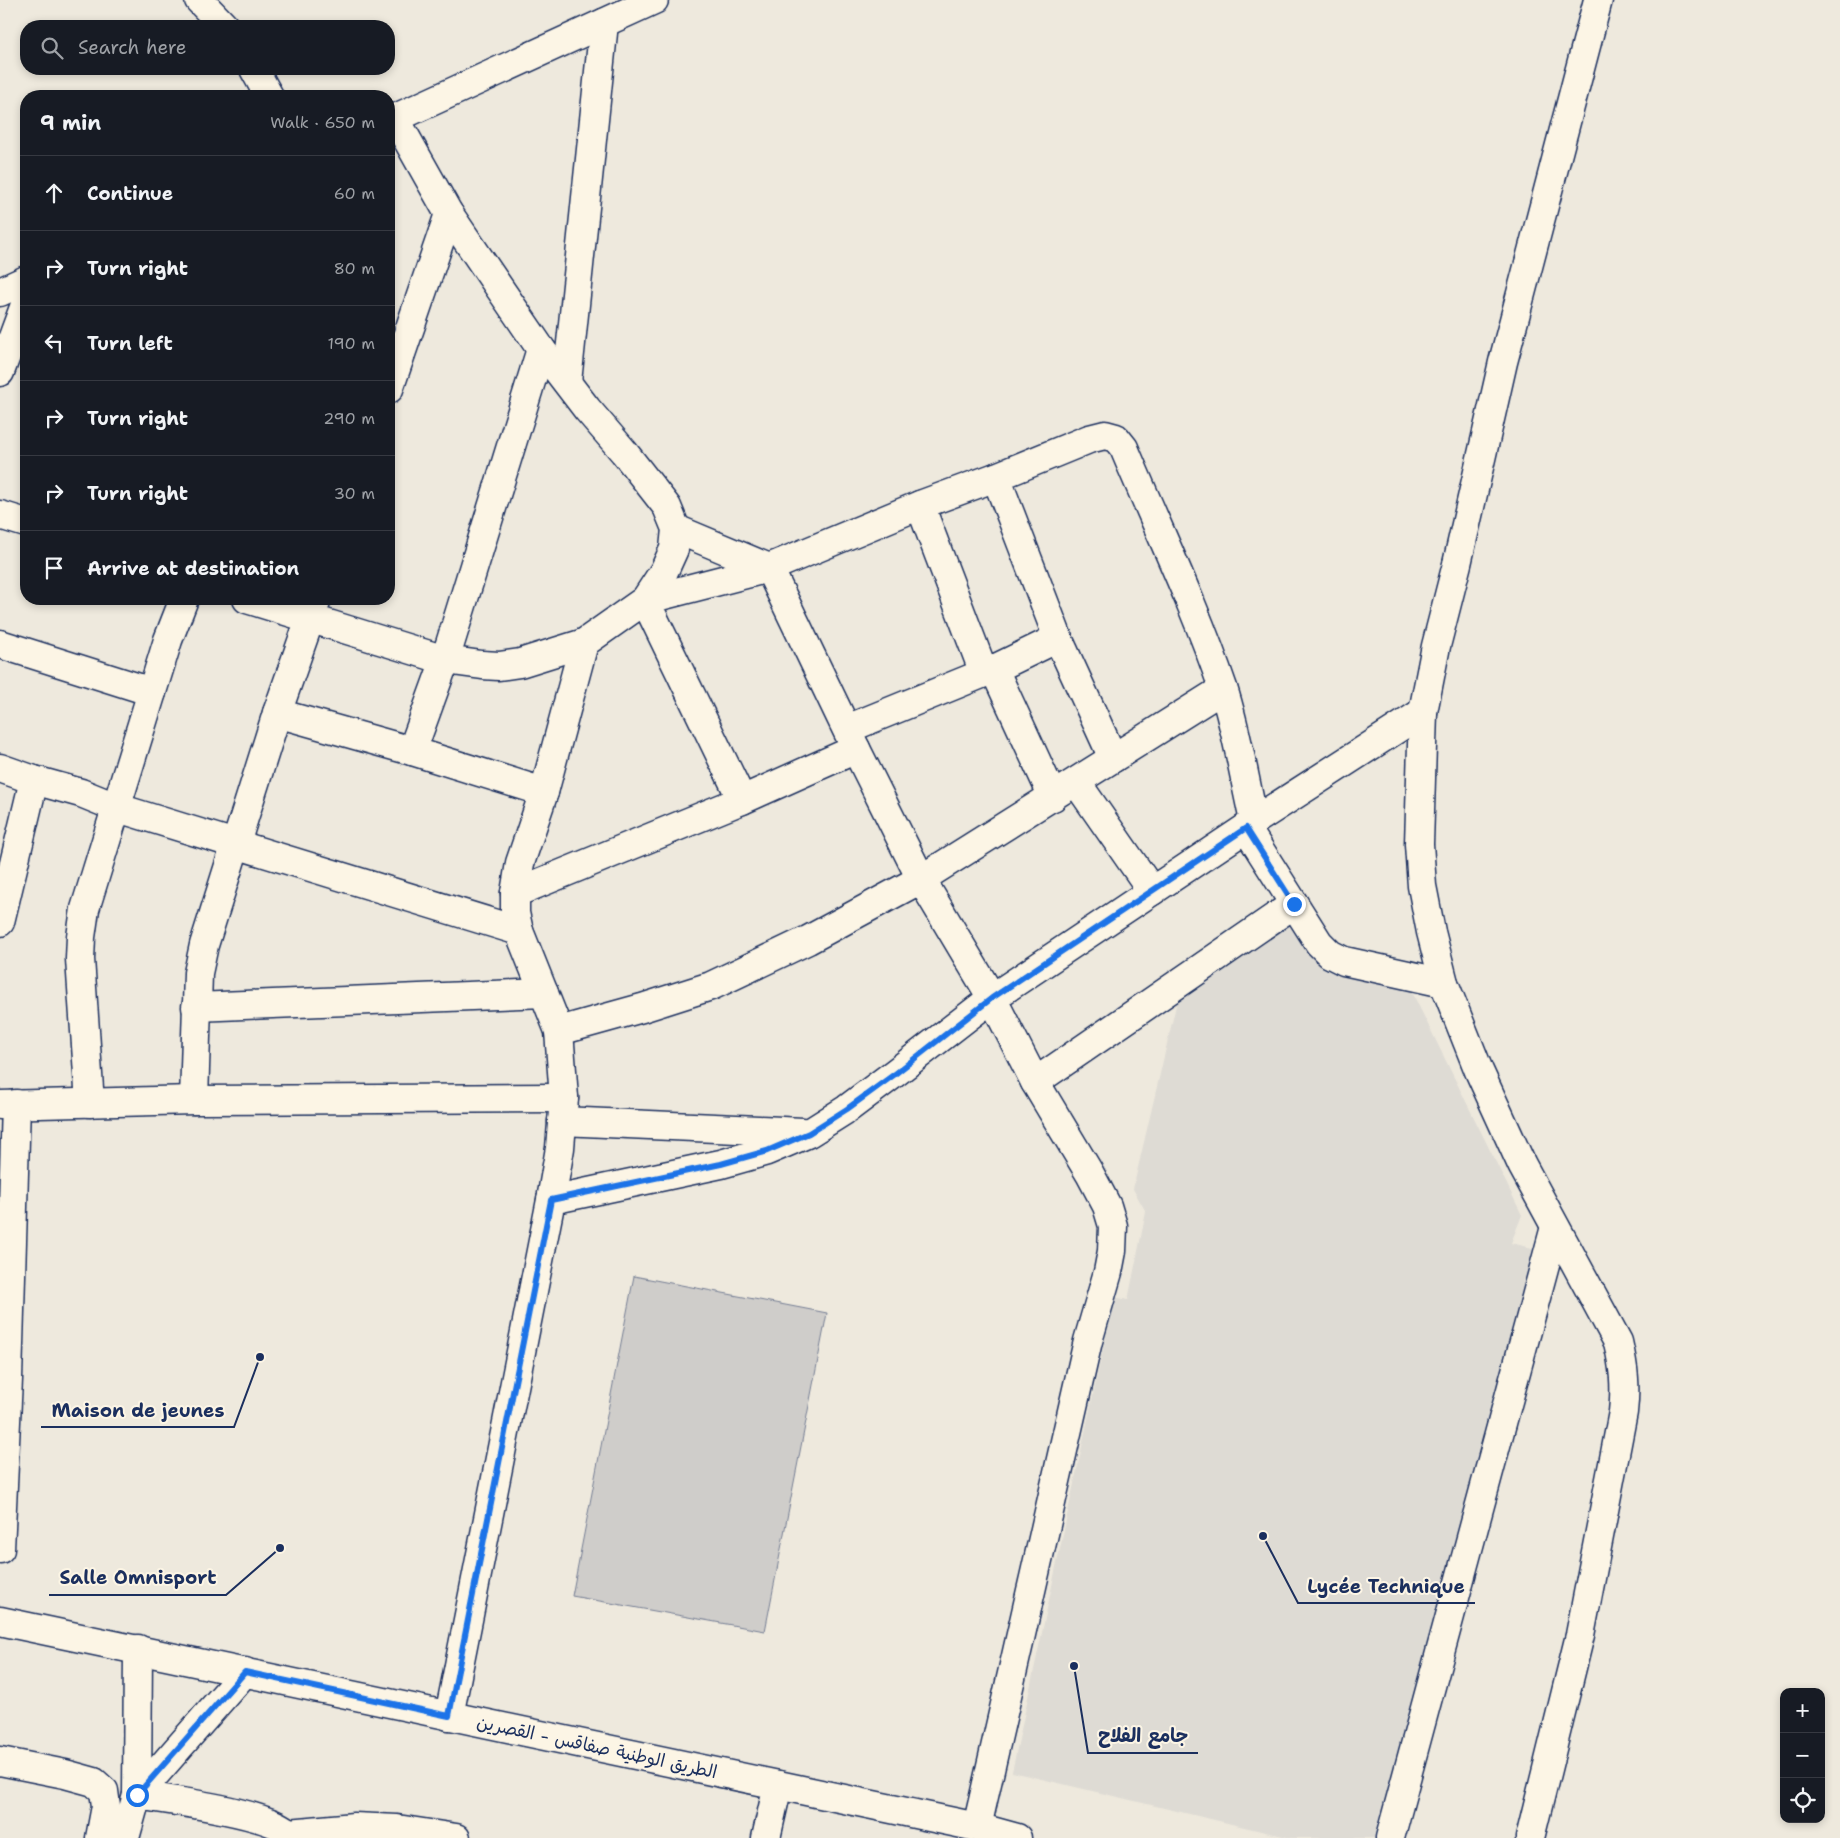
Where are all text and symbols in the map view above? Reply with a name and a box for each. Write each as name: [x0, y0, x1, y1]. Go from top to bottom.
search box: [20, 20, 395, 75]
icon: search: [38, 34, 66, 62]
text: Search here: [78, 35, 187, 60]
text: 9 min: [40, 109, 101, 137]
text: Walk · 650 m: [270, 112, 375, 133]
icon: ahead: [40, 179, 68, 207]
text: Continue: [87, 181, 173, 206]
text: 60 m: [334, 183, 375, 204]
icon: right: [40, 254, 68, 282]
text: Turn right: [87, 256, 188, 281]
text: 80 m: [334, 258, 375, 279]
icon: left: [40, 329, 68, 357]
text: Turn left: [87, 331, 173, 356]
text: 190 m: [328, 333, 375, 354]
icon: right: [40, 404, 68, 432]
text: Turn right: [87, 406, 188, 431]
text: 290 m: [323, 408, 375, 429]
icon: right: [40, 479, 68, 507]
text: Turn right: [87, 481, 188, 506]
text: 30 m: [334, 483, 375, 504]
icon: arrive: [40, 554, 68, 582]
text: Arrive at destination: [87, 556, 299, 581]
route end: [1283, 893, 1306, 916]
callout: Maison de jeunes: [41, 1393, 234, 1427]
text: Maison de jeunes: [51, 1398, 225, 1423]
callout: Salle Omnisport: [49, 1561, 226, 1595]
text: Salle Omnisport: [59, 1565, 217, 1590]
callout: Lycée Technique: [1298, 1569, 1475, 1603]
text: Lycée Technique: [1307, 1574, 1465, 1599]
map controls: [1780, 1688, 1825, 1823]
button: +: [1780, 1688, 1825, 1733]
street label: الطريق الوطنية صفاقس - القصرين: [475, 1710, 719, 1784]
callout: جامع الفلاح: [1088, 1719, 1198, 1753]
text: جامع الفلاح: [1098, 1723, 1188, 1749]
button: −: [1780, 1733, 1825, 1778]
button: locate: [1780, 1778, 1825, 1823]
route start: [126, 1784, 149, 1807]

